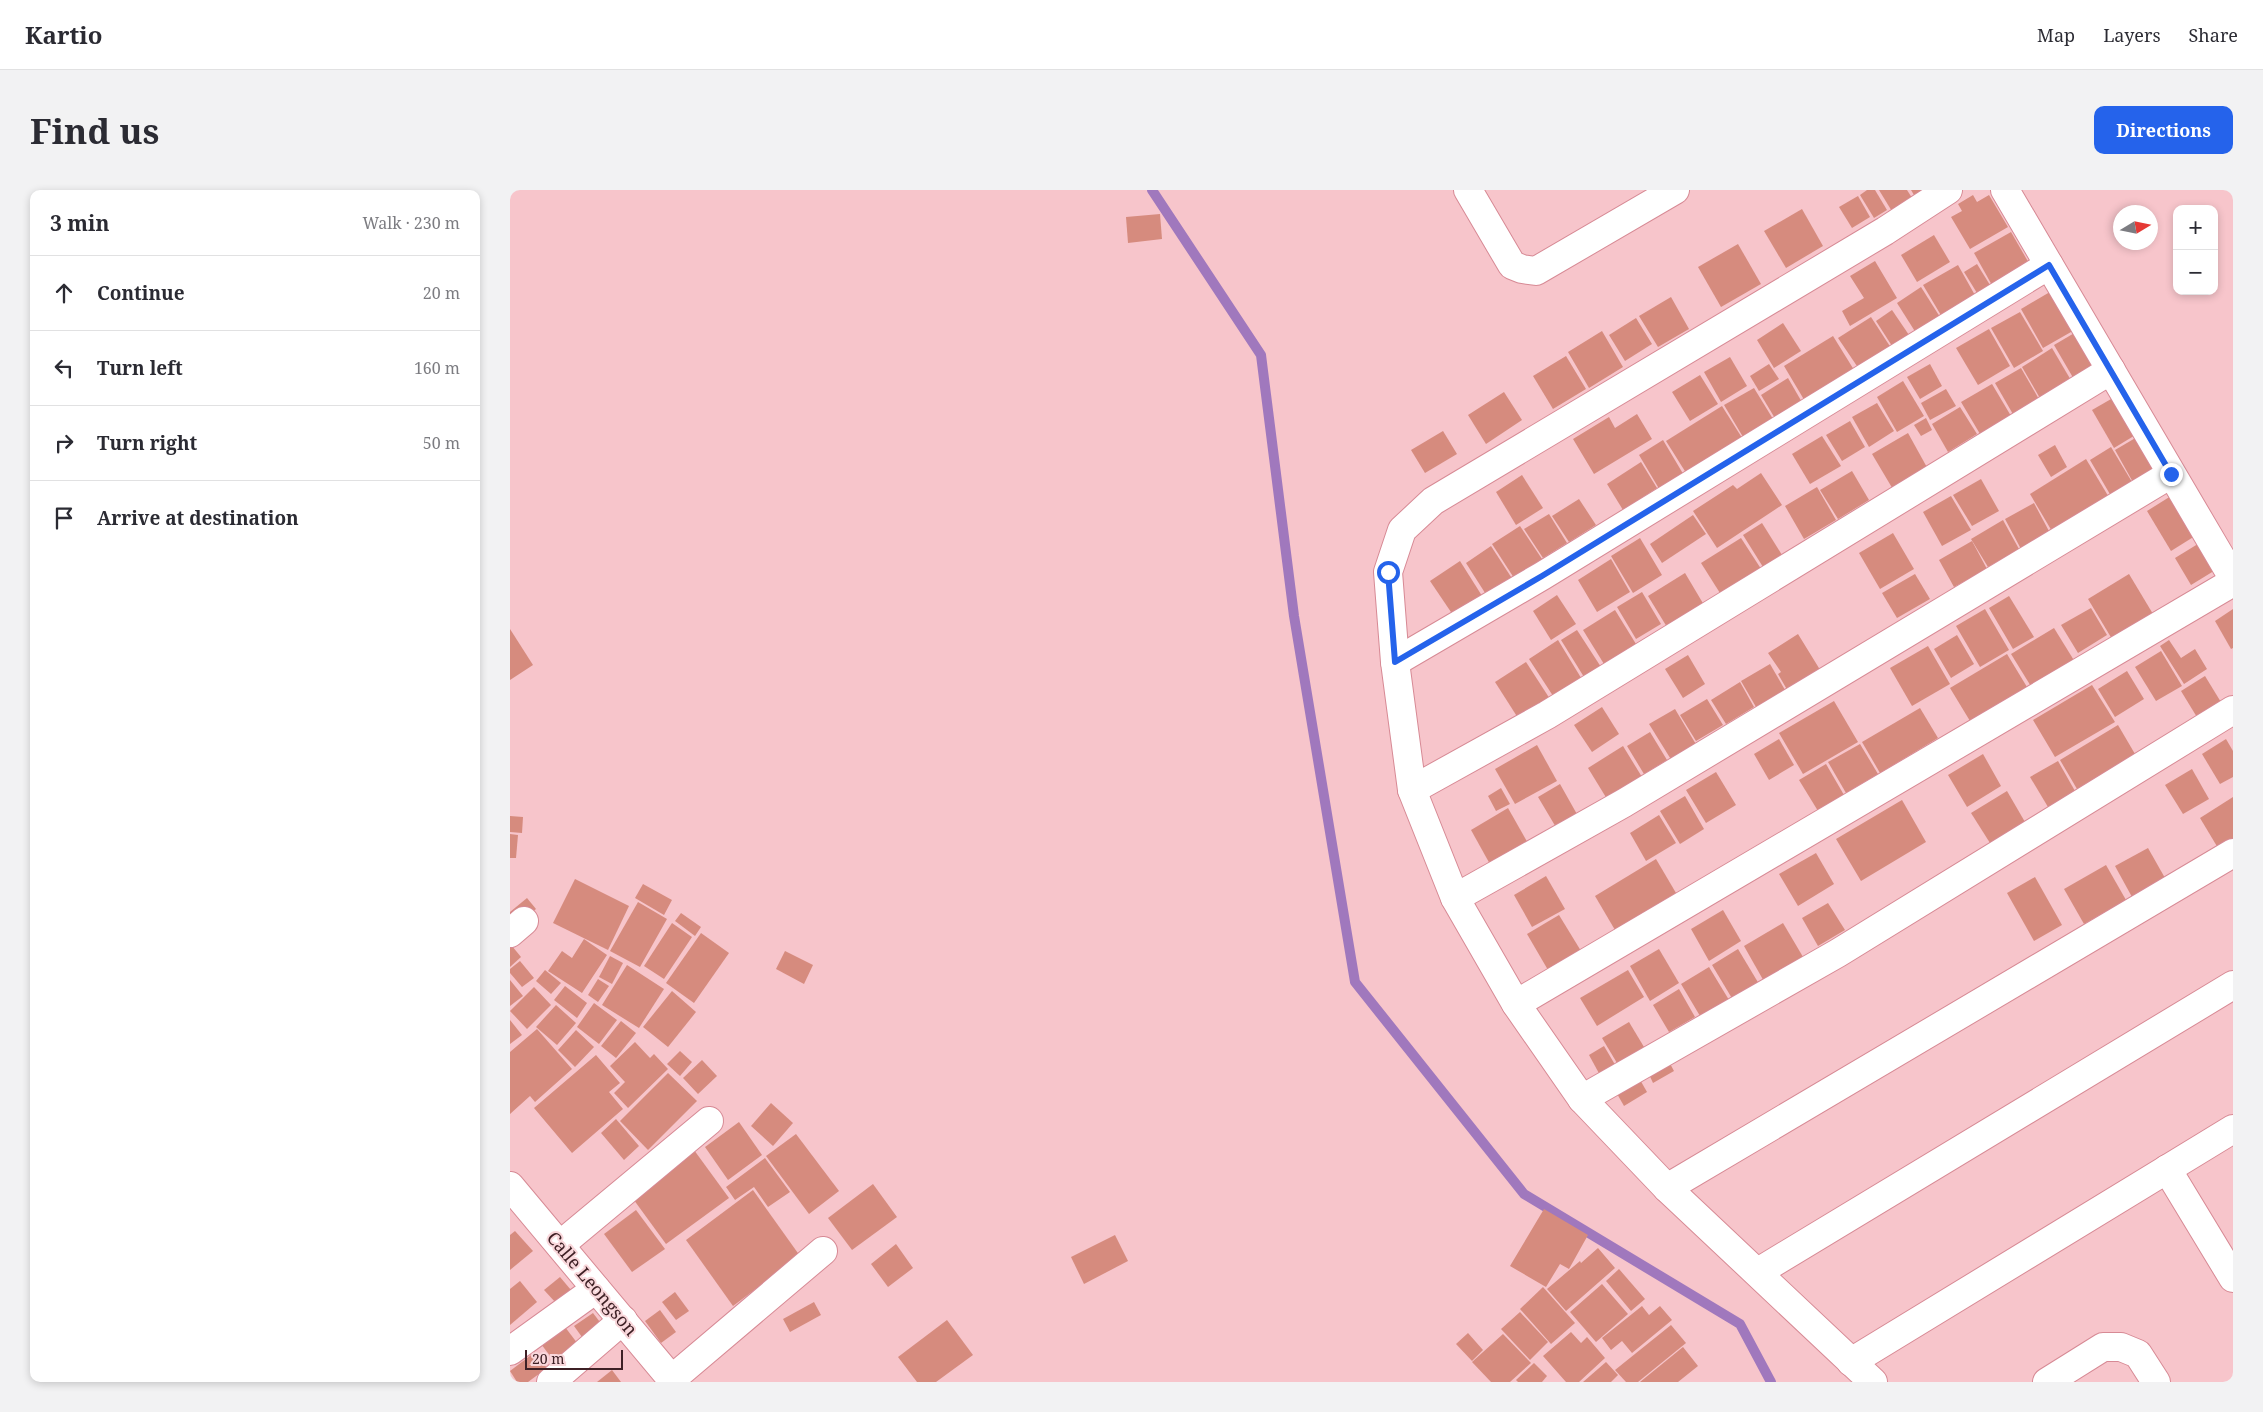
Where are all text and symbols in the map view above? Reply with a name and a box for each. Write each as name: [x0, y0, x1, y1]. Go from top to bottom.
text: Kartio: [25, 18, 102, 51]
text: Map: [2037, 23, 2075, 47]
text: Layers: [2103, 23, 2161, 47]
text: Share: [2189, 23, 2238, 47]
button: Directions: [2094, 106, 2233, 154]
text: Find us: [30, 107, 159, 154]
north arrow: [2113, 205, 2158, 250]
map controls: [2173, 205, 2218, 295]
button: +: [2173, 205, 2218, 250]
text: 3 min: [50, 209, 109, 237]
text: Walk · 230 m: [363, 212, 460, 234]
button: −: [2173, 250, 2218, 295]
icon: ahead: [50, 279, 78, 307]
text: Continue: [97, 280, 185, 306]
text: 20 m: [423, 282, 460, 304]
icon: left: [50, 354, 78, 382]
text: Turn left: [97, 355, 183, 381]
text: 160 m: [414, 357, 460, 379]
icon: right: [50, 429, 78, 457]
text: Turn right: [97, 430, 197, 456]
text: 50 m: [423, 432, 460, 454]
route end: [2160, 463, 2183, 486]
icon: arrive: [50, 504, 78, 532]
text: Arrive at destination: [97, 505, 299, 531]
route start: [1377, 561, 1400, 584]
street label: Calle Leongson: [542, 1226, 644, 1341]
scale bar: [525, 1347, 622, 1370]
text: 20 m: [532, 1349, 565, 1368]

